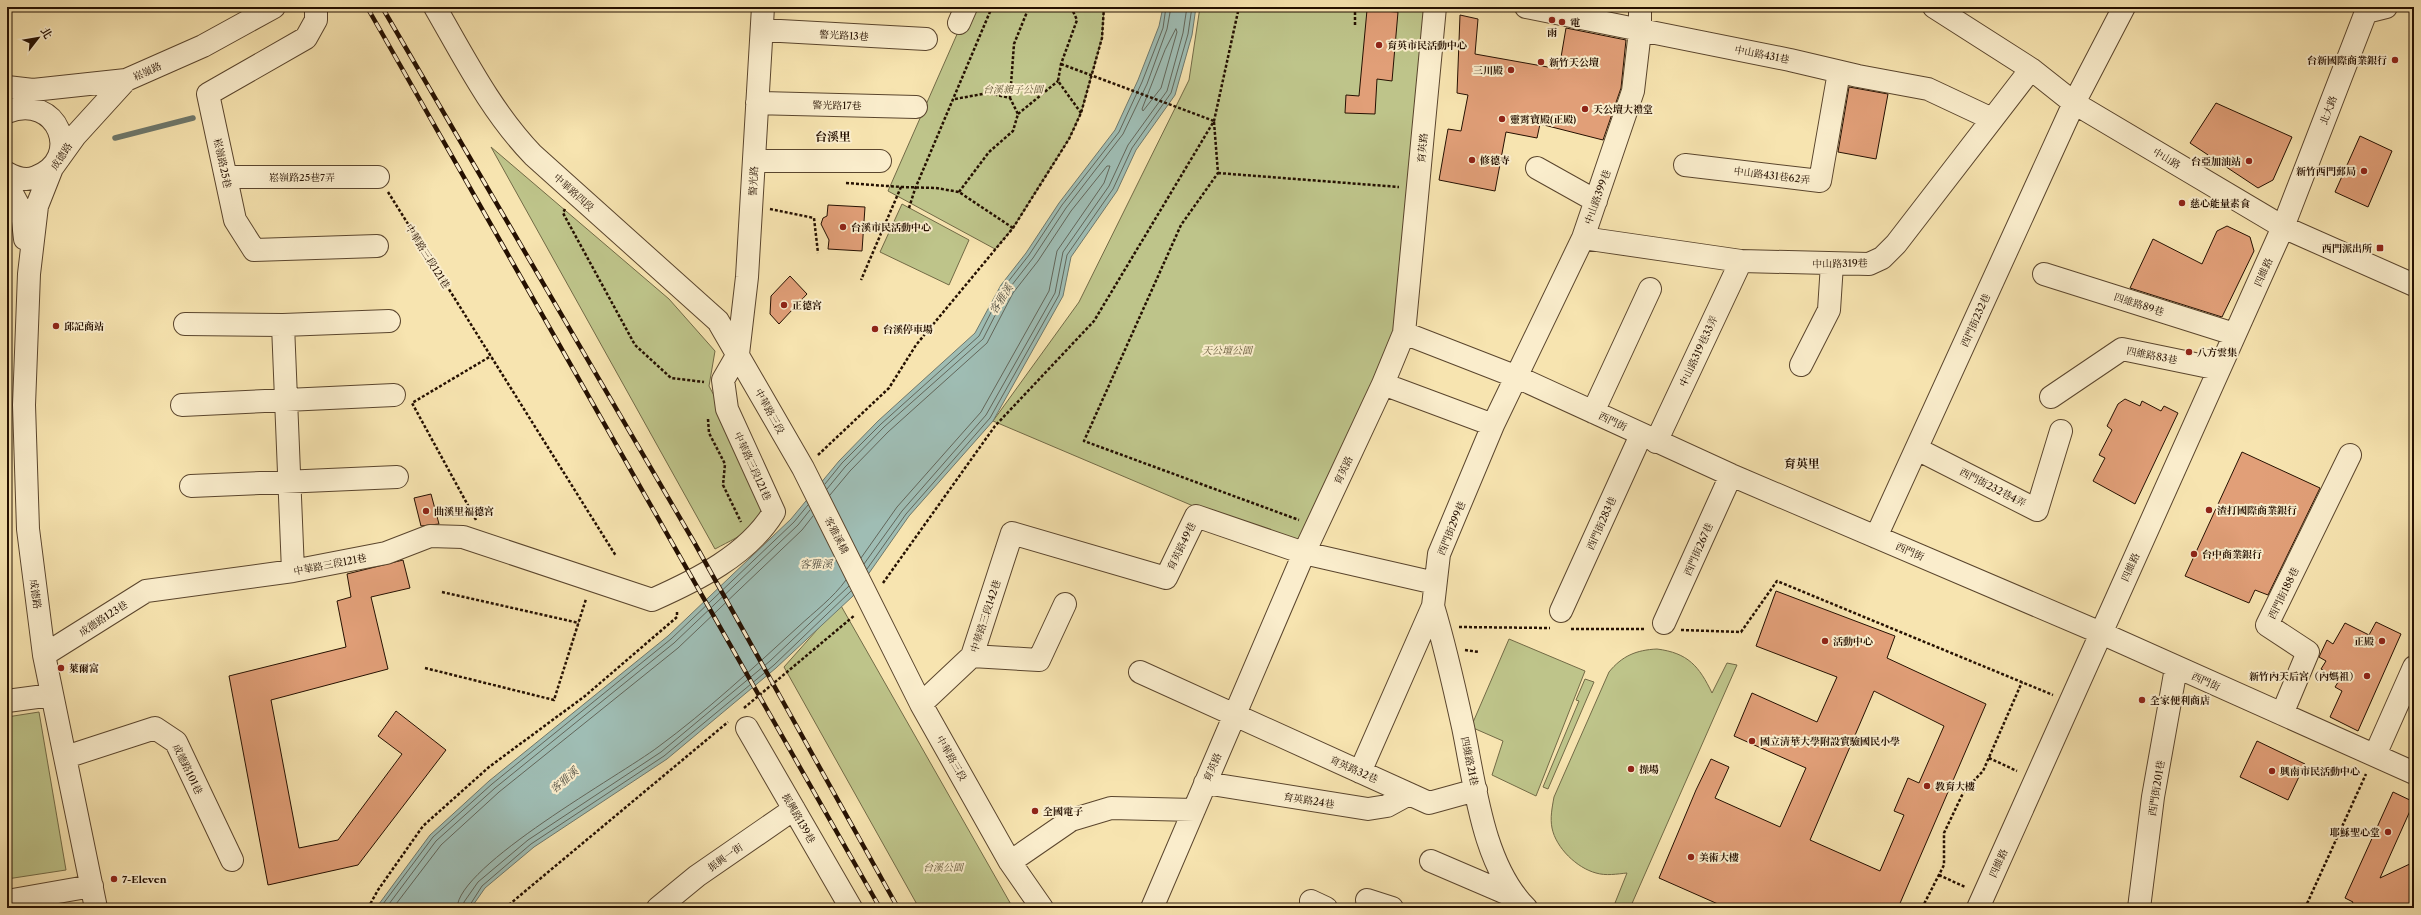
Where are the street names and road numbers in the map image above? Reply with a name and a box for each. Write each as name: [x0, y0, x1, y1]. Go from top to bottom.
street label: 警光路13巷: [819, 28, 869, 43]
street label: 中山路431巷: [1733, 43, 1790, 66]
street label: 崧嶺路: [131, 59, 164, 83]
street label: 北大路: [2317, 94, 2340, 127]
street label: 警光路17巷: [812, 99, 862, 112]
street label: 育英路: [1415, 133, 1430, 164]
street label: 崧嶺路25巷: [211, 137, 234, 189]
street label: 成德路: [48, 140, 75, 172]
street label: 中山路: [2151, 145, 2183, 172]
street label: 中山路431巷62弄: [1733, 164, 1811, 187]
street label: 警光路: [746, 166, 761, 196]
street label: 中山路399巷: [1582, 168, 1613, 226]
street label: 崧嶺路25巷7弄: [269, 171, 335, 184]
street label: 中華路四段: [551, 171, 597, 214]
street label: 中華路三段121巷: [402, 221, 453, 291]
street label: 四維路: [2251, 256, 2275, 289]
street label: 中山路319巷: [1812, 257, 1868, 270]
street label: 四維路89巷: [2112, 290, 2165, 319]
street label: 西門街232巷: [1958, 292, 1993, 349]
street label: 中山路319巷33弄: [1676, 314, 1721, 389]
street label: 四維路83巷: [2125, 344, 2178, 367]
street label: 中華路三段: [752, 386, 787, 436]
street label: 西門街: [1596, 409, 1629, 434]
street label: 中華路三段121巷: [731, 430, 774, 503]
street label: 育英路: [1331, 454, 1356, 487]
street label: 西門街232巷4弄: [1957, 465, 2028, 510]
street label: 西門街283巷: [1584, 494, 1619, 552]
street label: 西門街299巷: [1435, 499, 1468, 557]
street label: 客雅溪橋: [822, 514, 851, 556]
street label: 育英路49巷: [1164, 520, 1199, 572]
street label: 西門街267巷: [1681, 521, 1716, 578]
street label: 西門街: [1893, 540, 1926, 563]
street label: 中華路三段121巷: [292, 551, 368, 578]
street label: 四維路: [2118, 551, 2142, 584]
street label: 西門街188巷: [2265, 565, 2302, 621]
street label: 成德路: [27, 578, 44, 610]
street label: 中華路三段142巷: [968, 578, 1003, 654]
street label: 成德路123巷: [76, 598, 130, 639]
street label: 西門街: [2189, 669, 2222, 693]
street label: 中華路三段: [933, 733, 970, 783]
street label: 四維路21巷: [1458, 735, 1481, 787]
street label: 成德路101巷: [170, 742, 205, 797]
street label: 育英路: [1201, 751, 1224, 784]
street label: 育英路32巷: [1328, 753, 1380, 786]
street label: 西門街201巷: [2146, 759, 2167, 817]
street label: 育英路24巷: [1282, 790, 1335, 811]
street label: 振興路139巷: [779, 791, 818, 846]
street label: 振興一街: [705, 841, 745, 874]
street label: 四維路: [1986, 847, 2010, 880]

